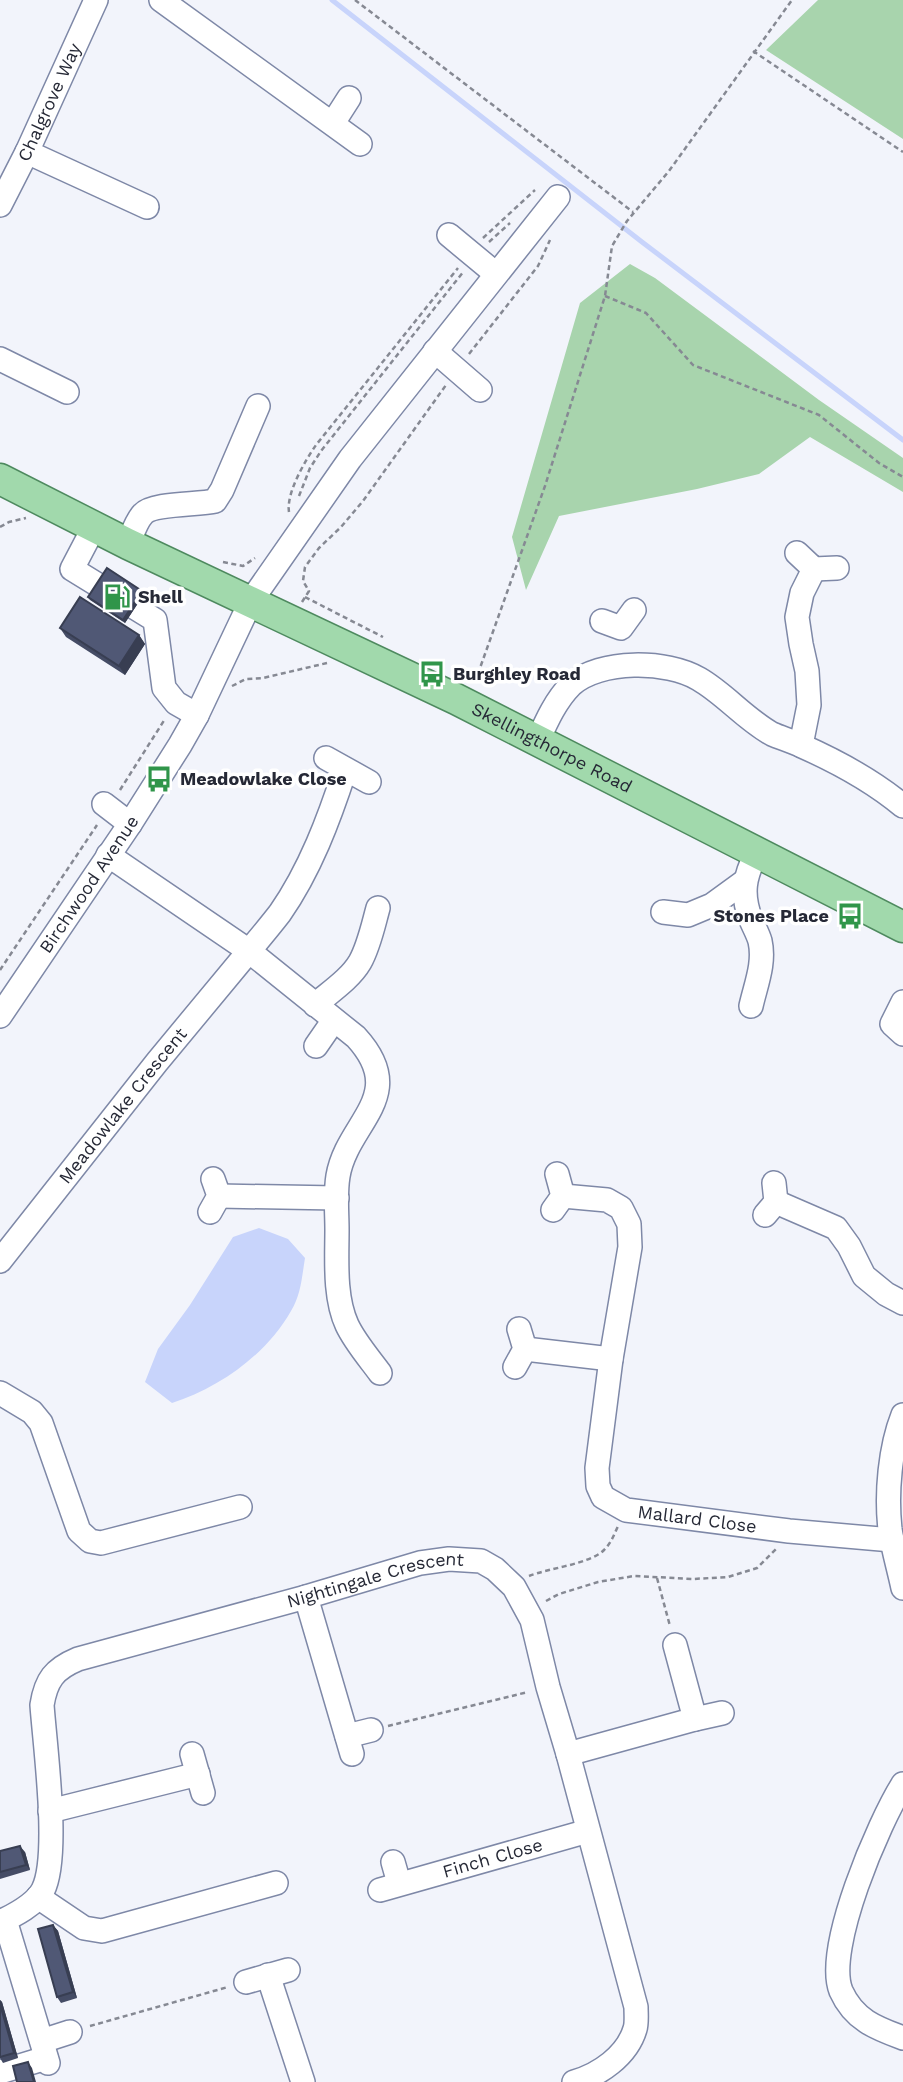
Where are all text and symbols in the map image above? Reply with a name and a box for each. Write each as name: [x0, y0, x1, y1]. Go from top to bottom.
street label: Chalgrove Way: [13, 39, 85, 165]
fuel station icon: Shell: [102, 582, 132, 612]
place label: Shell: [138, 586, 183, 607]
bus stop icon: Burghley Road: [417, 659, 447, 689]
place label: Burghley Road: [453, 663, 581, 684]
street label: Skellingthorpe Road: [468, 698, 636, 797]
bus stop icon: Meadowlake Close: [144, 764, 174, 794]
place label: Meadowlake Close: [180, 768, 347, 789]
street label: Birchwood Avenue: [35, 811, 143, 957]
bus stop icon: Stones Place: [835, 901, 865, 931]
place label: Stones Place: [713, 905, 829, 926]
street label: Meadowlake Crescent: [54, 1023, 191, 1188]
street label: Mallard Close: [636, 1501, 758, 1537]
street label: Nightingale Crescent: [285, 1548, 465, 1612]
street label: Finch Close: [440, 1833, 545, 1882]

